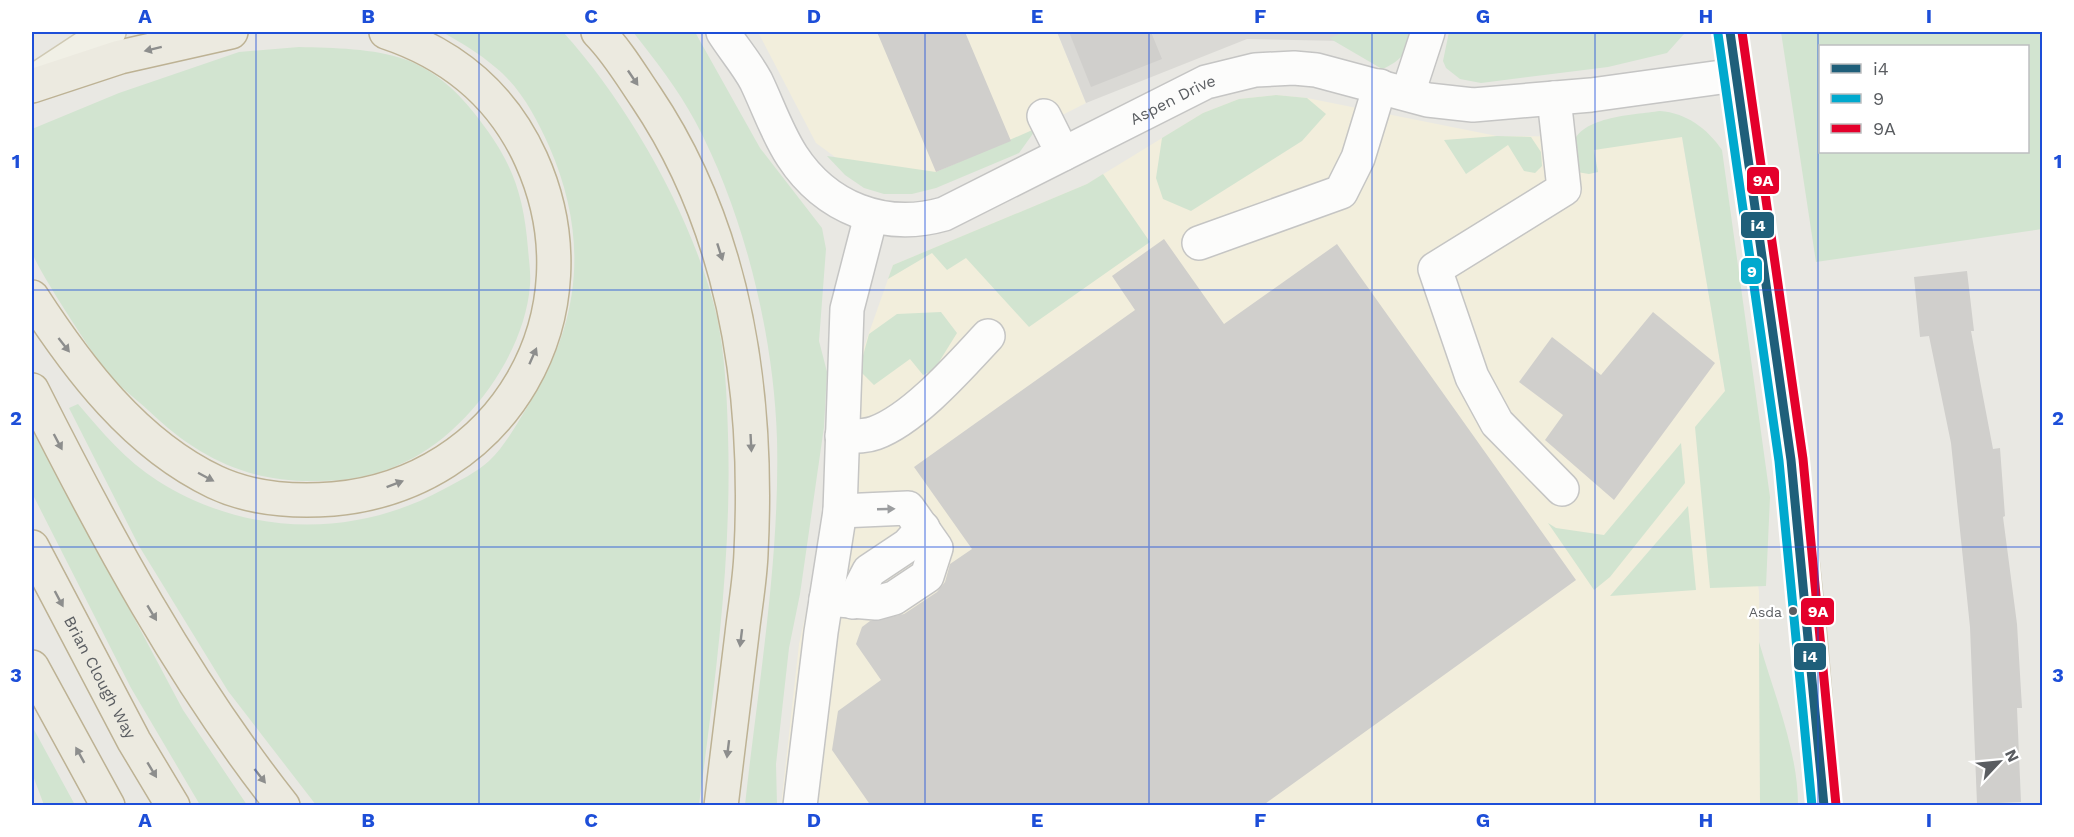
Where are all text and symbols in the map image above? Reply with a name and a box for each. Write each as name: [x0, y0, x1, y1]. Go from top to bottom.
text: A: [138, 4, 152, 28]
text: B: [361, 4, 375, 28]
text: C: [584, 4, 598, 28]
text: D: [807, 4, 821, 28]
text: E: [1031, 4, 1043, 28]
text: F: [1254, 4, 1266, 28]
text: G: [1476, 4, 1490, 28]
text: H: [1699, 4, 1713, 28]
text: I: [1926, 4, 1932, 28]
one-way arrow: [144, 44, 162, 54]
legend: [1819, 45, 2029, 153]
text: i4: [1873, 58, 1889, 79]
one-way arrow: [627, 70, 639, 86]
street label: Aspen Drive: [1127, 71, 1217, 129]
text: 9: [1873, 88, 1884, 109]
text: 9A: [1873, 118, 1896, 139]
text: 1: [12, 149, 20, 173]
text: 1: [2054, 149, 2062, 173]
line badge: 9A: [1746, 166, 1780, 195]
text: 9A: [1753, 171, 1773, 190]
line badge: i4: [1740, 211, 1775, 239]
text: i4: [1751, 216, 1766, 235]
one-way arrow: [716, 243, 725, 261]
line badge: 9: [1740, 257, 1763, 285]
text: 9: [1747, 262, 1757, 281]
one-way arrow: [58, 338, 70, 353]
one-way arrow: [529, 348, 538, 365]
text: 2: [10, 406, 22, 430]
text: 2: [2052, 406, 2064, 430]
one-way arrow: [54, 434, 63, 451]
one-way arrow: [746, 434, 755, 453]
one-way arrow: [198, 472, 215, 482]
one-way arrow: [386, 479, 404, 489]
one-way arrow: [877, 504, 896, 514]
one-way arrow: [54, 591, 64, 608]
line badge: 9A: [1800, 597, 1835, 626]
text: 9A: [1808, 602, 1828, 621]
place label: Asda: [1749, 604, 1782, 620]
one-way arrow: [147, 605, 157, 622]
marker: Asda: [1787, 605, 1799, 617]
street label: Brian Clough Way: [60, 613, 140, 743]
one-way arrow: [737, 628, 746, 647]
line badge: i4: [1793, 642, 1827, 671]
text: i4: [1803, 647, 1818, 666]
text: 3: [10, 663, 22, 687]
text: 3: [2052, 663, 2064, 687]
north arrow: [1969, 732, 2029, 792]
one-way arrow: [723, 740, 733, 759]
one-way arrow: [75, 746, 85, 763]
text: N: [2001, 746, 2023, 765]
one-way arrow: [146, 762, 157, 778]
one-way arrow: [253, 768, 265, 783]
text: A: [138, 808, 152, 832]
text: B: [361, 808, 375, 832]
text: C: [584, 808, 598, 832]
text: D: [807, 808, 821, 832]
text: E: [1031, 808, 1043, 832]
text: F: [1254, 808, 1266, 832]
text: G: [1476, 808, 1490, 832]
text: H: [1699, 808, 1713, 832]
text: I: [1926, 808, 1932, 832]

